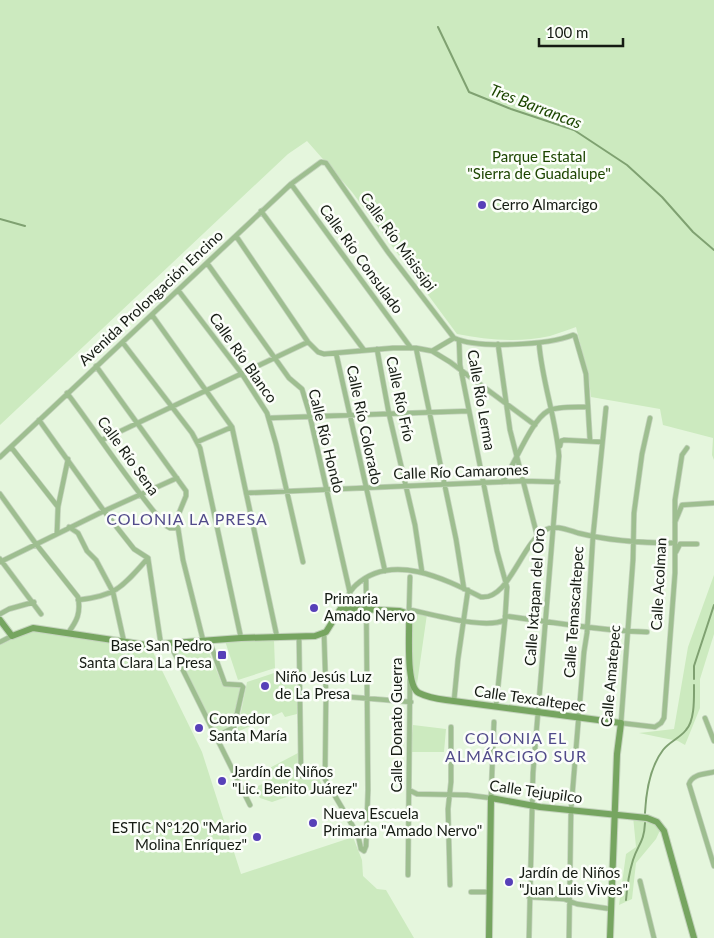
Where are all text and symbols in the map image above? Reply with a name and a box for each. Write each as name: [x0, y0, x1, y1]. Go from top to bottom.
scale bar: [539, 15, 623, 47]
text: 100 m: [546, 23, 588, 41]
water label: Tres Barrancas: [488, 79, 585, 132]
park label: Parque Estatal "Sierra de Guadalupe": [467, 147, 611, 182]
street label: Calle Río Misissipi: [357, 189, 441, 294]
place label: Cerro Almarcigo: [492, 195, 598, 213]
marker: Cerro Almarcigo: [476, 199, 488, 211]
street label: Calle Río Consulado: [316, 200, 408, 317]
street label: Avenida Prolongación Encino: [74, 226, 226, 369]
street label: Calle Río Blanco: [206, 309, 282, 406]
street label: Calle Río Lerma: [464, 348, 500, 452]
street label: Calle Río Frío: [383, 354, 419, 443]
street label: Calle Río Colorado: [344, 363, 386, 486]
street label: Calle Río Hondo: [305, 387, 349, 495]
street label: Calle Río Sena: [94, 412, 164, 498]
street label: Calle Río Camarones: [393, 460, 529, 482]
district label: COLONIA LA PRESA: [106, 509, 268, 528]
street label: Calle Ixtapan del Oro: [520, 527, 548, 666]
street label: Calle Acolman: [647, 537, 669, 631]
street label: Calle Temascaltepec: [559, 545, 587, 678]
place label: Primaria Amado Nervo: [324, 589, 415, 624]
marker: Primaria Amado Nervo: [308, 602, 320, 614]
street label: Calle Amatepec: [597, 624, 623, 728]
place label: Base San Pedro Santa Clara La Presa: [79, 636, 212, 671]
marker: Base San Pedro Santa Clara La Presa: [216, 649, 228, 661]
street label: Calle Donato Guerra: [387, 658, 405, 792]
place label: Niño Jesús Luz de La Presa: [275, 667, 372, 702]
marker: Niño Jesús Luz de La Presa: [259, 680, 271, 692]
street label: Calle Texcaltepec: [473, 681, 587, 715]
place label: Comedor Santa María: [209, 709, 287, 744]
marker: Comedor Santa María: [193, 722, 205, 734]
district label: COLONIA EL ALMÁRCIGO SUR: [445, 728, 587, 765]
place label: Jardín de Niños "Lic. Benito Juárez": [232, 762, 357, 797]
marker: Jardín de Niños "Lic. Benito Juárez": [216, 775, 228, 787]
street label: Calle Tejupilco: [488, 776, 584, 806]
place label: Nueva Escuela Primaria "Amado Nervo": [323, 804, 482, 839]
marker: Nueva Escuela Primaria "Amado Nervo": [307, 817, 319, 829]
place label: ESTIC N°120 "Mario Molina Enríquez": [111, 818, 247, 853]
marker: ESTIC N°120 "Mario Molina Enríquez": [251, 831, 263, 843]
place label: Jardín de Niños "Juan Luis Vives": [519, 863, 628, 898]
marker: Jardín de Niños "Juan Luis Vives": [503, 876, 515, 888]

